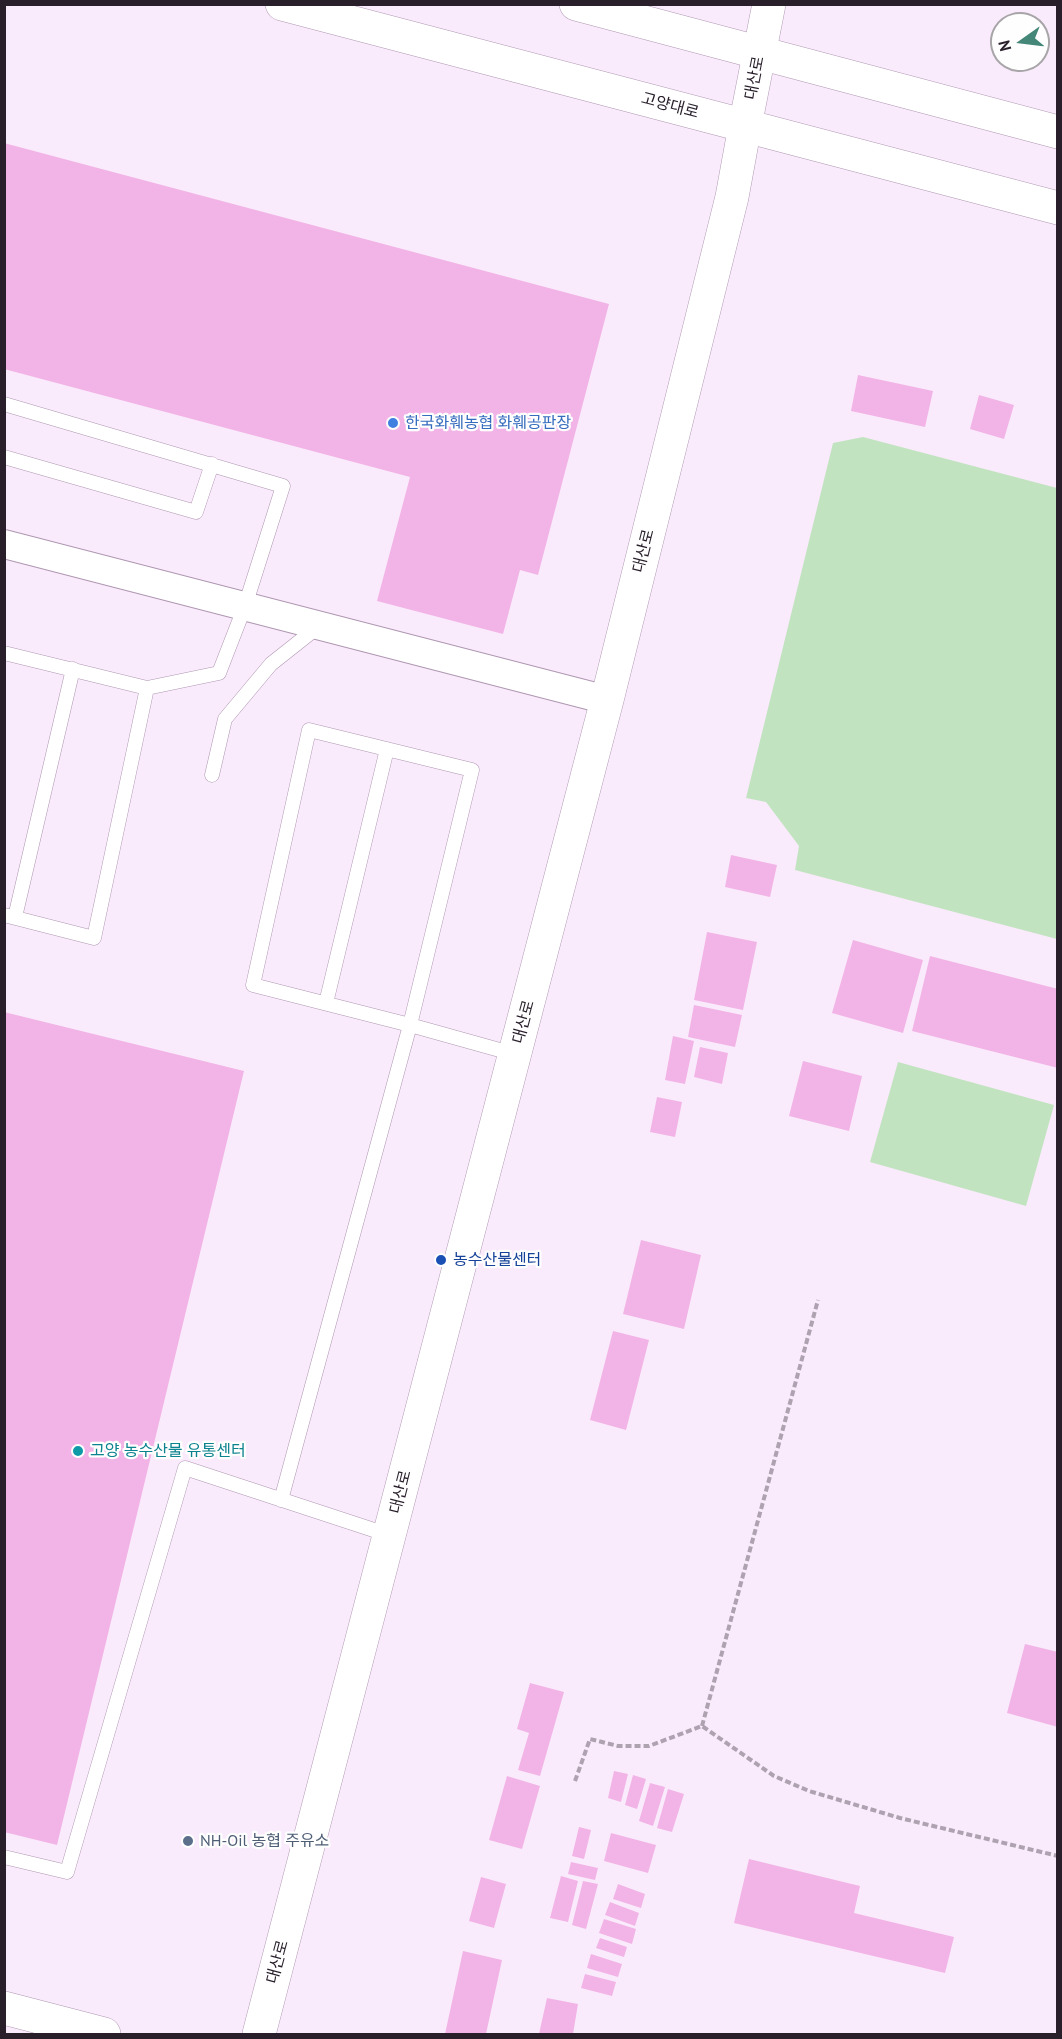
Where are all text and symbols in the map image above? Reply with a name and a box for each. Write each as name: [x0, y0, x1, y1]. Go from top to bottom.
north arrow: [990, 12, 1050, 72]
text: N: [994, 38, 1015, 53]
street label: 대산로: [741, 54, 769, 102]
street label: 고양대로: [639, 89, 701, 123]
place label: 한국화훼농협 화훼공판장: [405, 413, 571, 433]
marker: 한국화훼농협 화훼공판장: [386, 416, 400, 430]
street label: 대산로: [629, 527, 659, 575]
street label: 대산로: [509, 998, 539, 1046]
place label: 농수산물센터: [453, 1250, 541, 1270]
marker: 농수산물센터: [434, 1253, 448, 1267]
place label: 고양 농수산물 유통센터: [90, 1441, 246, 1461]
marker: 고양 농수산물 유통센터: [71, 1444, 85, 1458]
street label: 대산로: [386, 1468, 416, 1516]
place label: NH-Oil 농협 주유소: [200, 1831, 329, 1851]
marker: NH-Oil 농협 주유소: [181, 1834, 195, 1848]
street label: 대산로: [263, 1938, 293, 1986]

